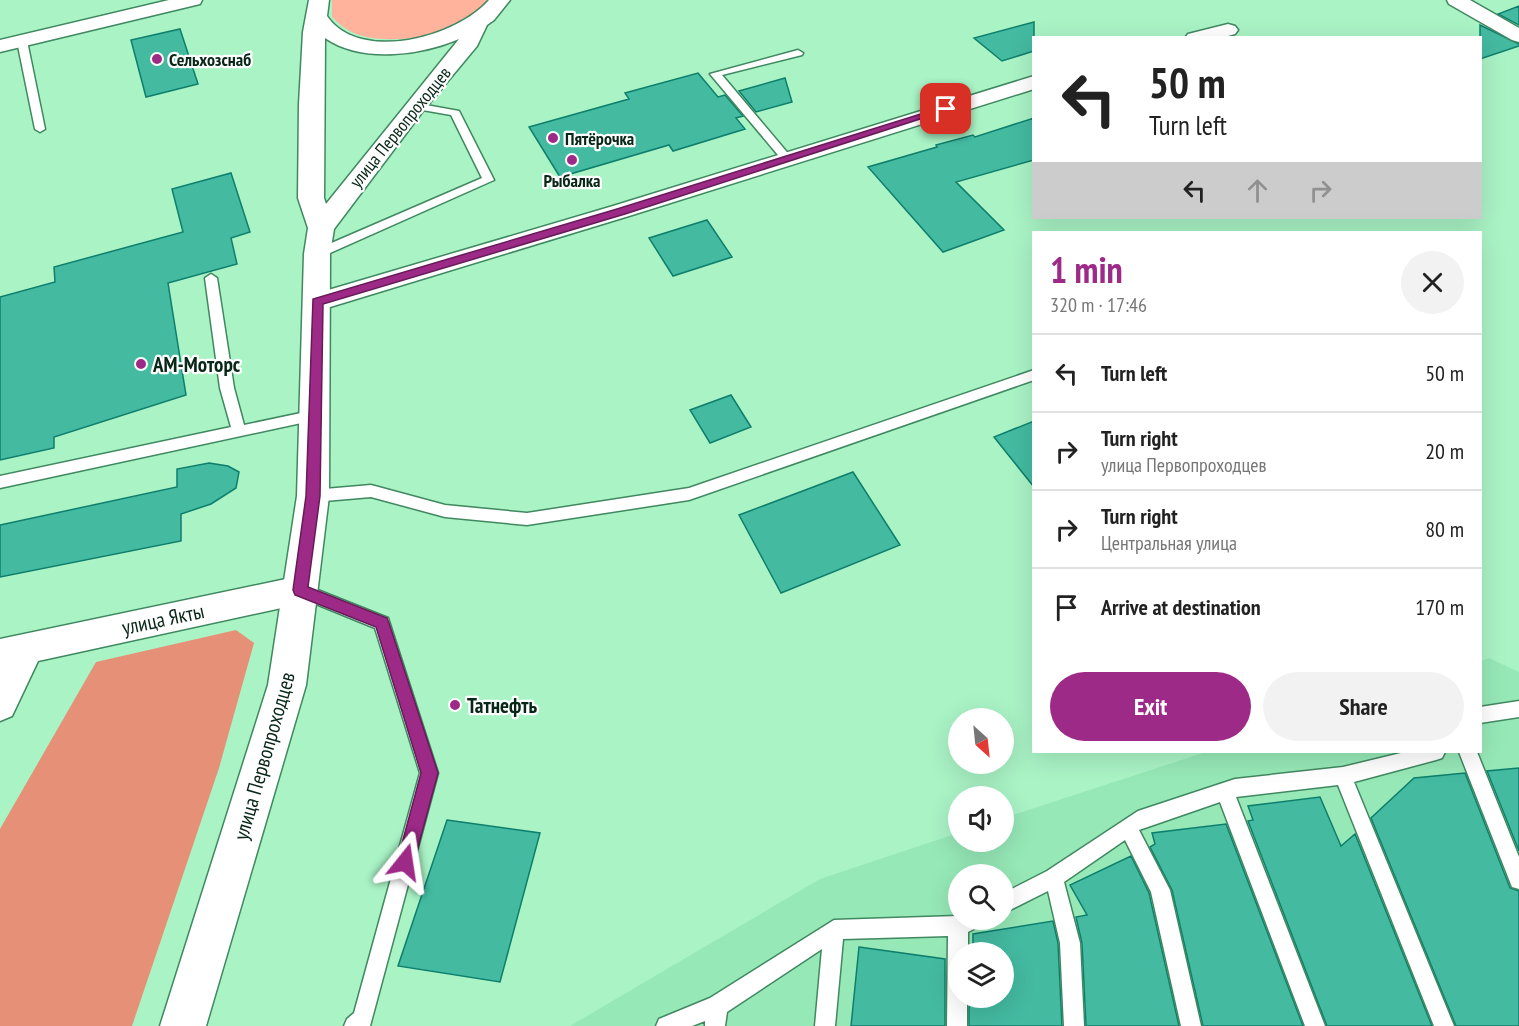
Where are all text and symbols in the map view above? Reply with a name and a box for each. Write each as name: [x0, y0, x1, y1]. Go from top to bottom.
place label: Сельхозснаб: [169, 48, 251, 71]
marker: Сельхозснаб: [150, 52, 164, 66]
text: 50 m: [1149, 55, 1226, 110]
icon: left: [1050, 60, 1128, 138]
street label: улица Первопроходцев: [344, 62, 456, 192]
pin: [920, 83, 971, 134]
icon: arrive: [929, 92, 962, 125]
text: Turn left: [1149, 108, 1227, 142]
place label: Пятёрочка: [565, 127, 634, 150]
marker: Пятёрочка: [546, 131, 560, 145]
marker: Рыбалка: [565, 153, 579, 167]
place label: Рыбалка: [544, 169, 600, 192]
icon: left: [1178, 174, 1211, 207]
icon: ahead: [1241, 174, 1274, 207]
icon: right: [1304, 174, 1337, 207]
text: 1 min: [1050, 246, 1123, 293]
button: close: [1401, 251, 1464, 314]
text: 320 m · 17:46: [1050, 292, 1147, 318]
place label: АМ-Моторс: [152, 351, 241, 378]
marker: АМ-Моторс: [134, 357, 148, 371]
icon: left: [1050, 357, 1083, 390]
text: Turn left: [1101, 359, 1167, 387]
text: 50 m: [1425, 359, 1464, 387]
text: Turn right: [1101, 424, 1178, 452]
icon: right: [1050, 435, 1083, 468]
text: 20 m: [1425, 437, 1464, 465]
text: улица Первопроходцев: [1101, 452, 1267, 478]
text: Turn right: [1101, 502, 1178, 530]
icon: right: [1050, 513, 1083, 546]
text: 80 m: [1425, 515, 1464, 543]
text: Центральная улица: [1101, 530, 1237, 556]
icon: arrive: [1050, 591, 1083, 624]
text: Arrive at destination: [1101, 593, 1261, 621]
text: 170 m: [1415, 593, 1464, 621]
street label: улица Якты: [119, 597, 207, 641]
street label: улица Первопроходцев: [227, 669, 301, 843]
button: Exit: [1050, 672, 1251, 741]
button: Share: [1263, 672, 1464, 741]
place label: Татнефть: [467, 692, 538, 719]
marker: Татнефть: [448, 698, 462, 712]
north arrow: [948, 708, 1014, 774]
map controls: [948, 708, 1014, 1008]
button: sound: [948, 786, 1014, 852]
position arrow: [373, 830, 437, 894]
button: search: [948, 864, 1014, 930]
button: layers: [948, 942, 1014, 1008]

